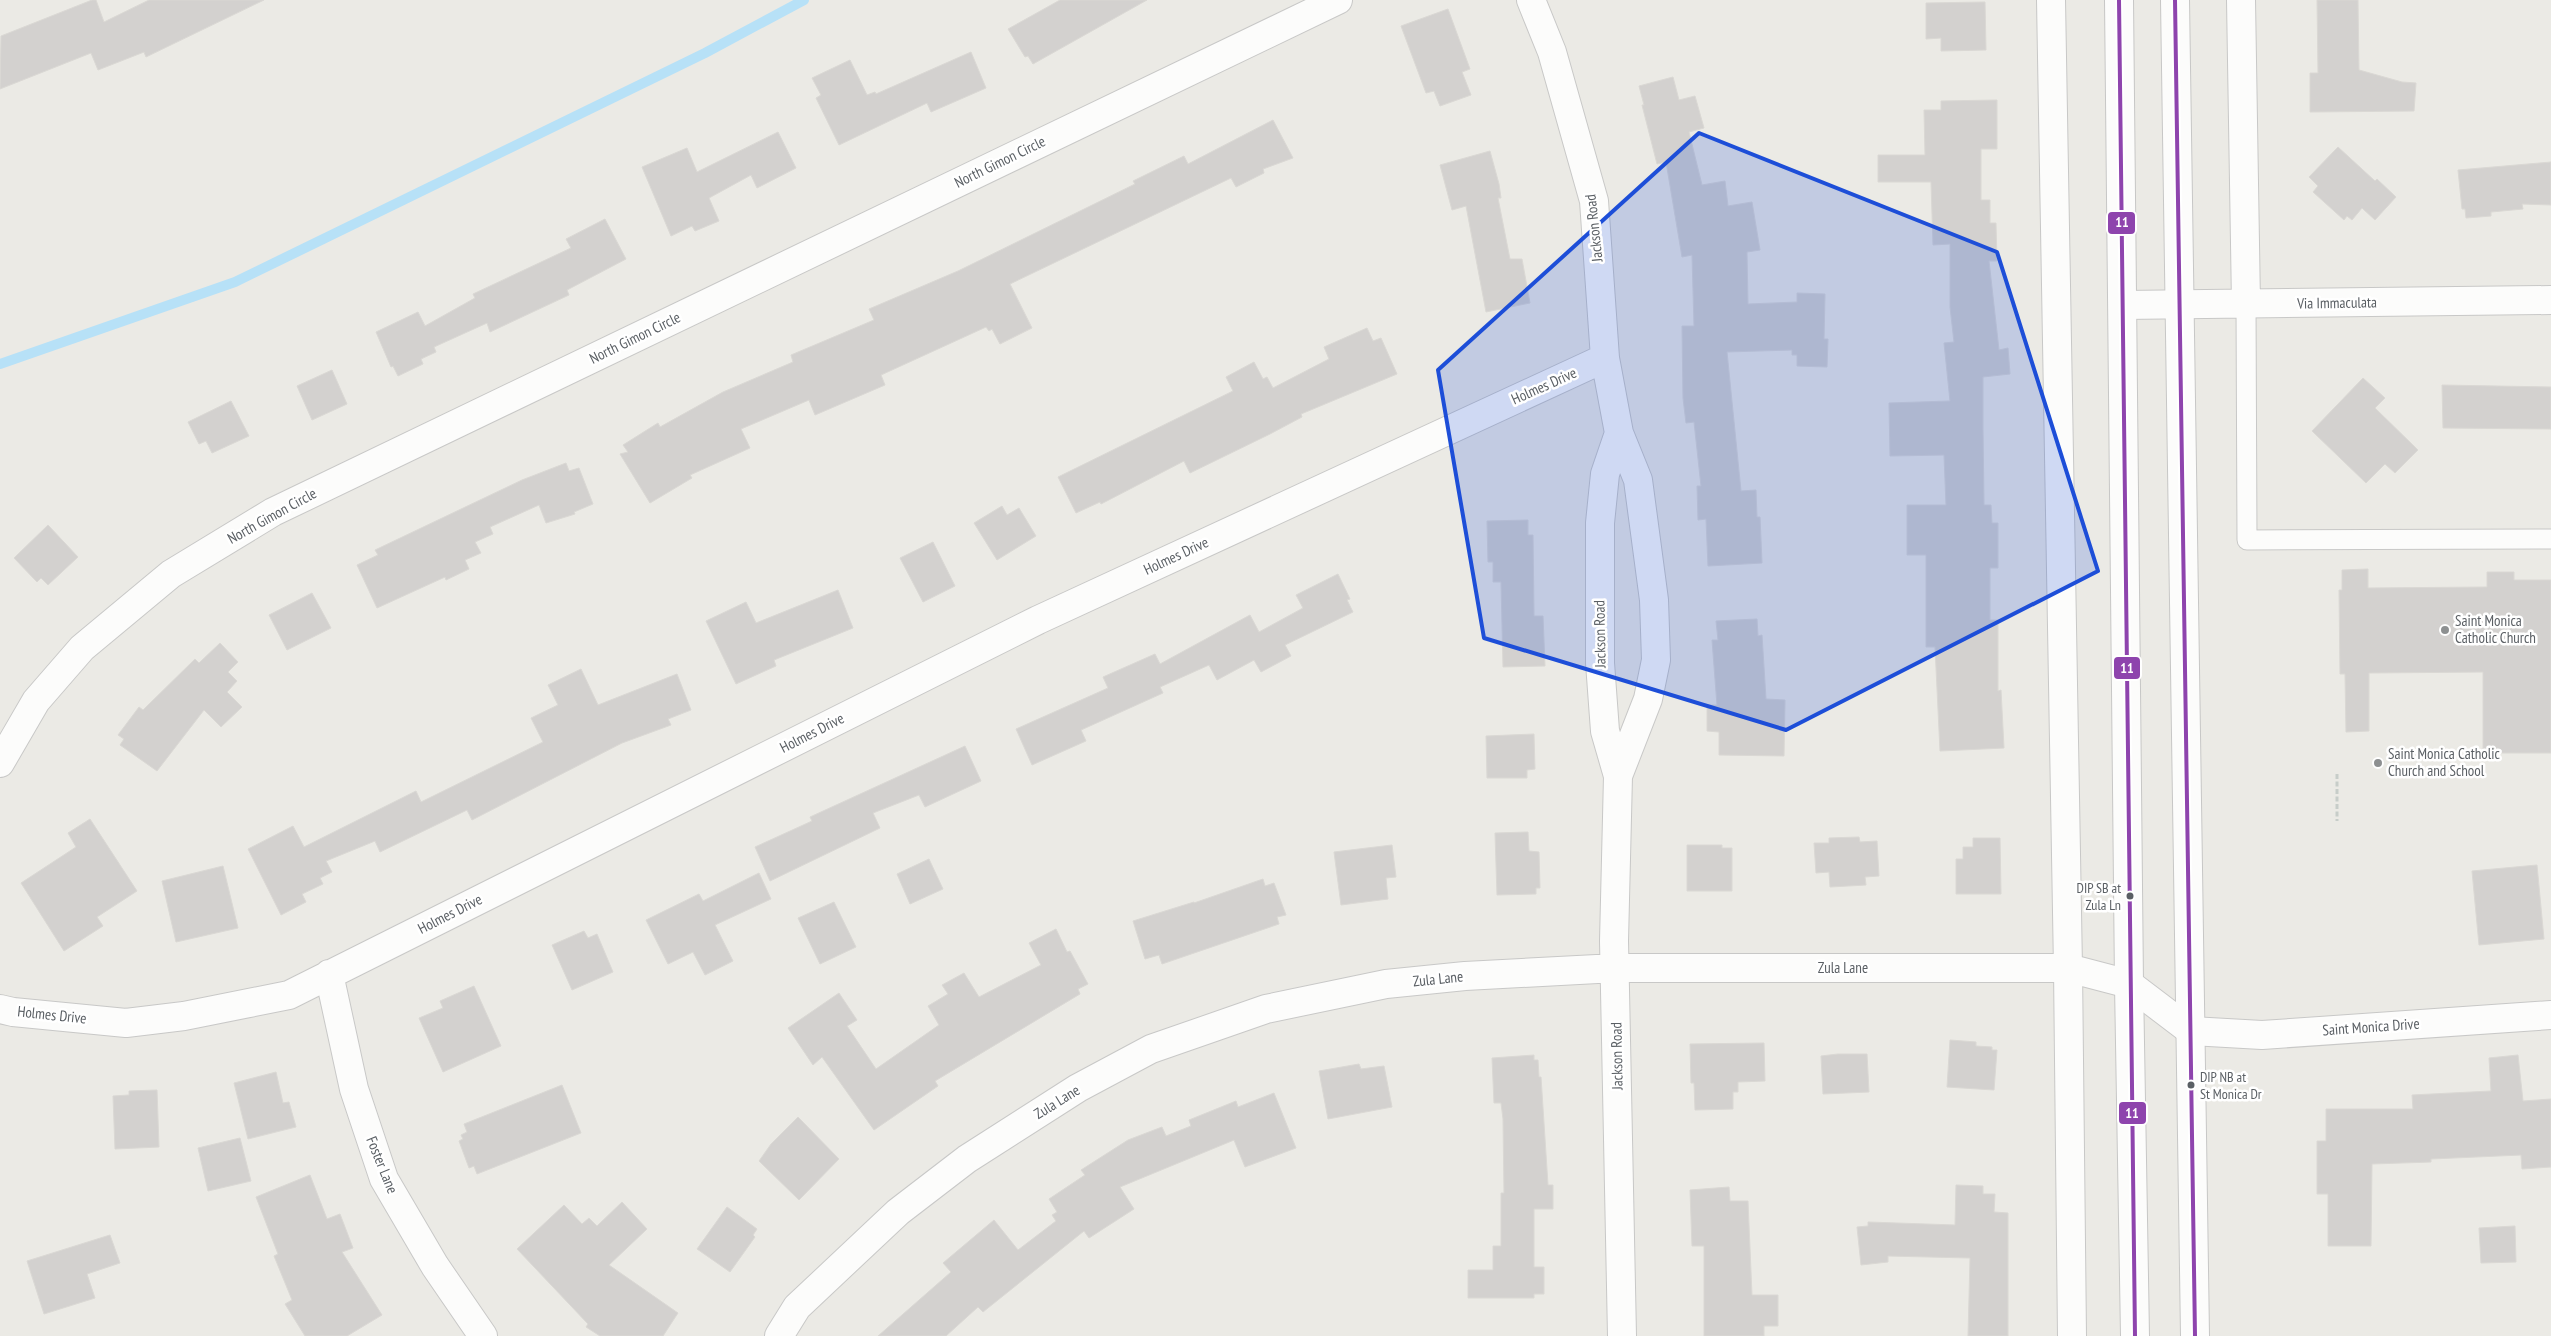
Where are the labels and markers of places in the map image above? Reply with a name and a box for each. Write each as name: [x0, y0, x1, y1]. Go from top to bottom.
place label: Saint Monica Catholic Church: [2455, 611, 2536, 647]
marker: Saint Monica Catholic Church: [2439, 624, 2451, 636]
place label: Saint Monica Catholic Church and School: [2388, 744, 2501, 780]
marker: Saint Monica Catholic Church and School: [2372, 757, 2384, 769]
place label: DIP SB at Zula Ln: [2077, 879, 2121, 914]
marker: DIP SB at Zula Ln: [2125, 891, 2135, 901]
place label: DIP NB at St Monica Dr: [2200, 1068, 2262, 1103]
marker: DIP NB at St Monica Dr: [2186, 1080, 2196, 1090]

